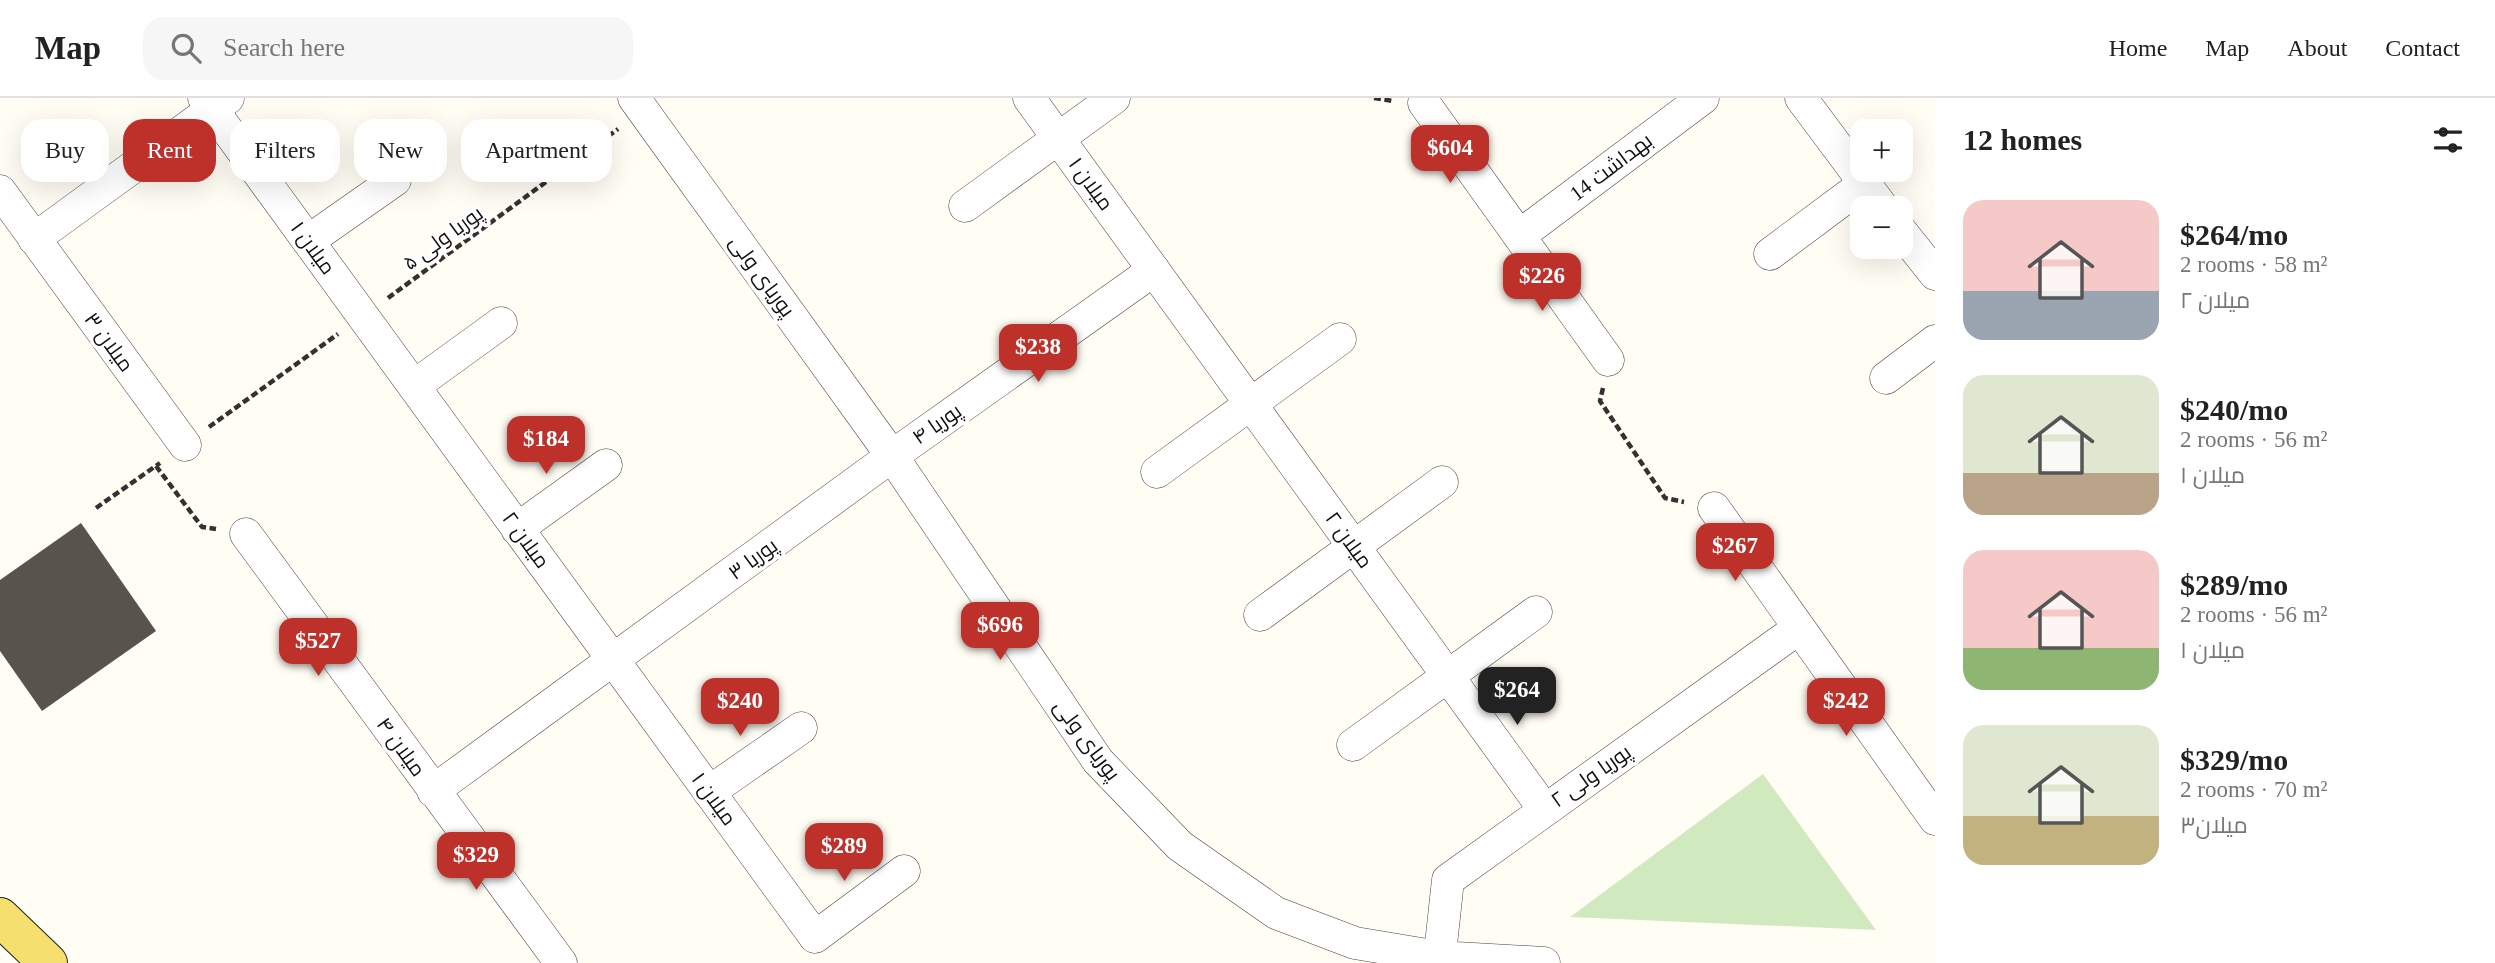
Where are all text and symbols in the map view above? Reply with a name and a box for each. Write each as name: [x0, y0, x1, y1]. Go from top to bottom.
search box: [143, 17, 633, 80]
icon: search: [167, 29, 205, 67]
text: Map: [35, 30, 101, 66]
text: Search here: [223, 33, 345, 62]
text: Home: [2109, 35, 2167, 61]
text: Map: [2205, 35, 2249, 61]
text: About: [2287, 35, 2347, 61]
text: Contact: [2385, 35, 2460, 61]
chip: Buy: [21, 119, 109, 182]
chip: Rent: [123, 119, 216, 182]
chip: Filters: [230, 119, 340, 182]
chip: New: [354, 119, 447, 182]
chip: Apartment: [461, 119, 612, 182]
map controls: [1850, 119, 1913, 259]
button: +: [1850, 119, 1913, 182]
icon: filters: [2429, 121, 2467, 159]
text: 12 homes: [1963, 123, 2082, 156]
pin: $604: [1409, 126, 1491, 185]
street label: بهداشت 14: [1565, 128, 1658, 207]
text: $604: [1427, 135, 1473, 160]
street label: میلان ۱: [1063, 153, 1118, 216]
button: −: [1850, 196, 1913, 259]
street label: پوریا ولی ۵: [398, 201, 489, 277]
street label: میلان ۱: [285, 217, 340, 280]
text: $264/mo: [2180, 218, 2288, 251]
icon: home: [2019, 228, 2103, 312]
street label: پوریای ولی: [723, 231, 800, 323]
text: 2 rooms · 58 m²: [2180, 252, 2327, 277]
pin: $226: [1501, 254, 1583, 313]
text: $226: [1519, 263, 1565, 288]
text: میلان ۲: [2180, 288, 2250, 313]
street label: میلان ۳: [79, 308, 138, 377]
pin: $238: [997, 324, 1079, 384]
text: $238: [1015, 334, 1061, 359]
text: $240/mo: [2180, 393, 2288, 426]
street label: پوریا ۴: [908, 398, 968, 451]
icon: home: [2019, 403, 2103, 487]
pin: $184: [505, 416, 587, 476]
text: $184: [523, 426, 569, 451]
text: 2 rooms · 56 m²: [2180, 427, 2327, 452]
text: میلان ۱: [2180, 463, 2245, 488]
street label: میلان ۲: [497, 507, 555, 574]
street label: میلان ۲: [1320, 507, 1378, 574]
pin: $267: [1694, 524, 1776, 583]
street label: پوریا ۳: [724, 533, 784, 586]
text: $267: [1712, 533, 1758, 558]
text: $289/mo: [2180, 568, 2288, 601]
icon: home: [2019, 578, 2103, 662]
pin: $696: [959, 602, 1041, 662]
text: 2 rooms · 56 m²: [2180, 602, 2327, 627]
text: $696: [977, 612, 1023, 637]
pin: $527: [277, 618, 359, 678]
text: $527: [295, 628, 341, 653]
text: میلان ۱: [2180, 638, 2245, 663]
pin: $264: [1476, 668, 1558, 727]
text: $264: [1494, 677, 1540, 702]
pin: $240: [699, 678, 781, 738]
pin: $242: [1805, 678, 1887, 738]
text: $240: [717, 688, 763, 713]
text: $242: [1823, 688, 1869, 713]
street label: پوریای ولی: [1047, 695, 1125, 787]
street label: میلان ۴: [371, 713, 430, 782]
street label: پوریا ولی ۲: [1546, 739, 1637, 814]
text: $329/mo: [2180, 743, 2288, 776]
icon: home: [2019, 753, 2103, 837]
street label: میلان ۱: [686, 768, 741, 831]
text: 2 rooms · 70 m²: [2180, 777, 2327, 802]
text: میلان۳: [2180, 813, 2248, 838]
pin: $289: [803, 824, 885, 883]
pin: $329: [435, 832, 517, 892]
text: $289: [821, 833, 867, 858]
text: $329: [453, 842, 499, 867]

